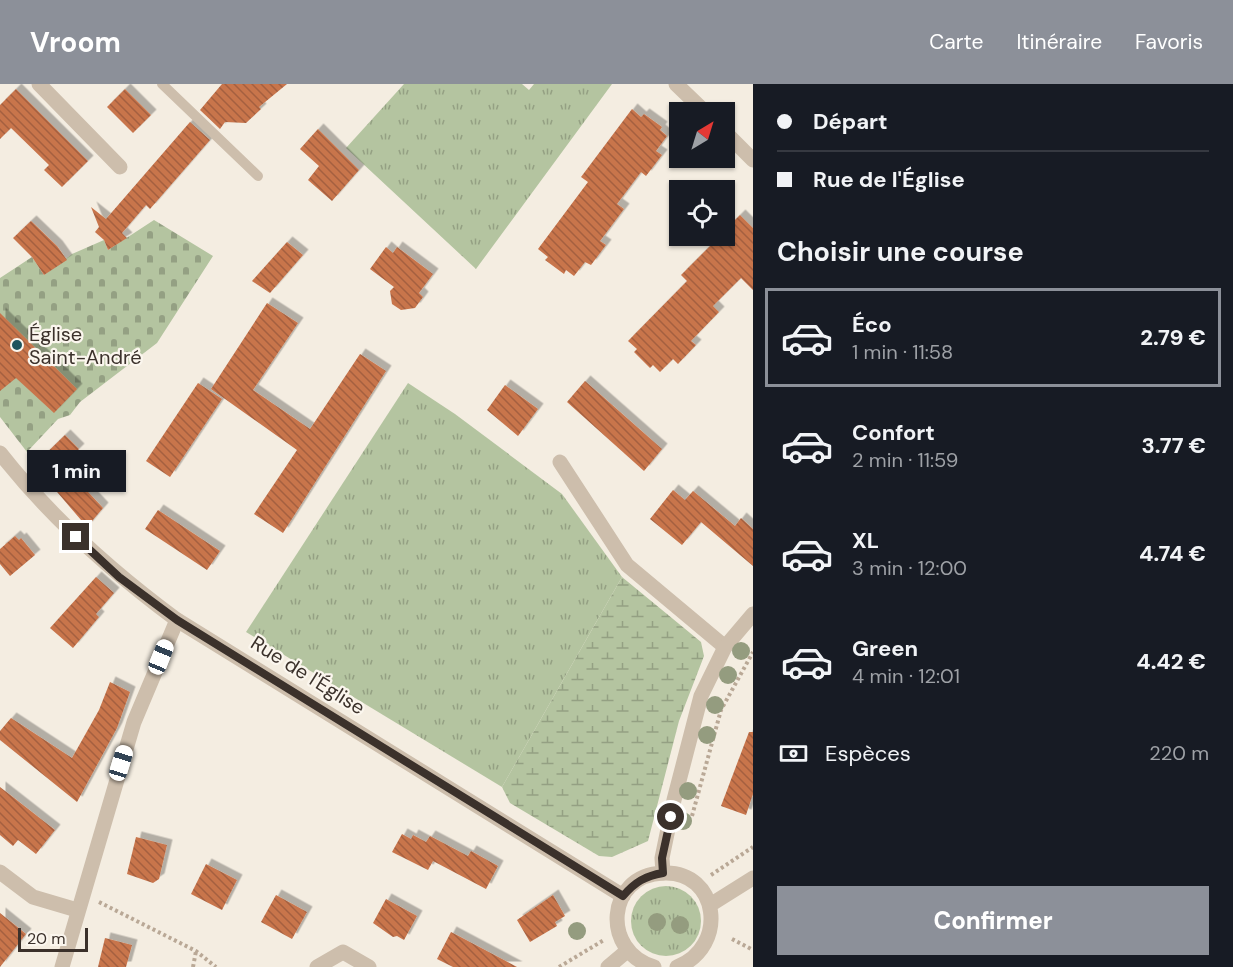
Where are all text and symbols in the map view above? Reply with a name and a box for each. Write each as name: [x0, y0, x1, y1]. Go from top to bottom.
text: Vroom: [30, 24, 121, 61]
text: Carte: [929, 28, 983, 56]
text: Itinéraire: [1016, 28, 1102, 56]
text: Favoris: [1135, 28, 1203, 56]
north arrow: [669, 102, 735, 168]
map controls: [669, 102, 735, 246]
text: Départ: [813, 107, 888, 136]
text: Rue de l'Église: [813, 165, 965, 194]
button: locate: [669, 180, 735, 246]
text: Choisir une course: [777, 234, 1024, 269]
text: Éco: [852, 310, 892, 339]
icon: car: [780, 311, 834, 365]
place label: Église Saint-André: [29, 321, 142, 370]
text: 2.79 €: [1140, 323, 1206, 352]
marker: Église Saint-André: [10, 338, 24, 352]
text: 1 min · 11:58: [852, 339, 953, 365]
text: Confort: [852, 418, 935, 447]
icon: car: [780, 419, 834, 473]
text: 3.77 €: [1142, 431, 1206, 460]
text: 2 min · 11:59: [852, 447, 958, 473]
callout: 1 min: [26, 450, 125, 492]
text: 1 min: [52, 458, 101, 484]
route end: [62, 523, 89, 550]
text: XL: [852, 526, 879, 555]
icon: car: [780, 527, 834, 581]
text: 4.74 €: [1139, 539, 1206, 568]
text: 3 min · 12:00: [852, 555, 967, 581]
street label: Rue de l'Église: [246, 630, 370, 720]
text: Green: [852, 634, 918, 663]
icon: car: [780, 635, 834, 689]
car: [146, 637, 176, 677]
text: 4.42 €: [1136, 647, 1206, 676]
text: 4 min · 12:01: [852, 663, 960, 689]
icon: cash: [777, 737, 810, 770]
text: Espèces: [825, 739, 911, 768]
text: 220 m: [1149, 740, 1209, 766]
car: [107, 743, 135, 783]
route start: [657, 803, 684, 830]
button: Confirmer: [777, 886, 1209, 955]
scale bar: [18, 925, 88, 952]
text: 20 m: [27, 928, 66, 949]

